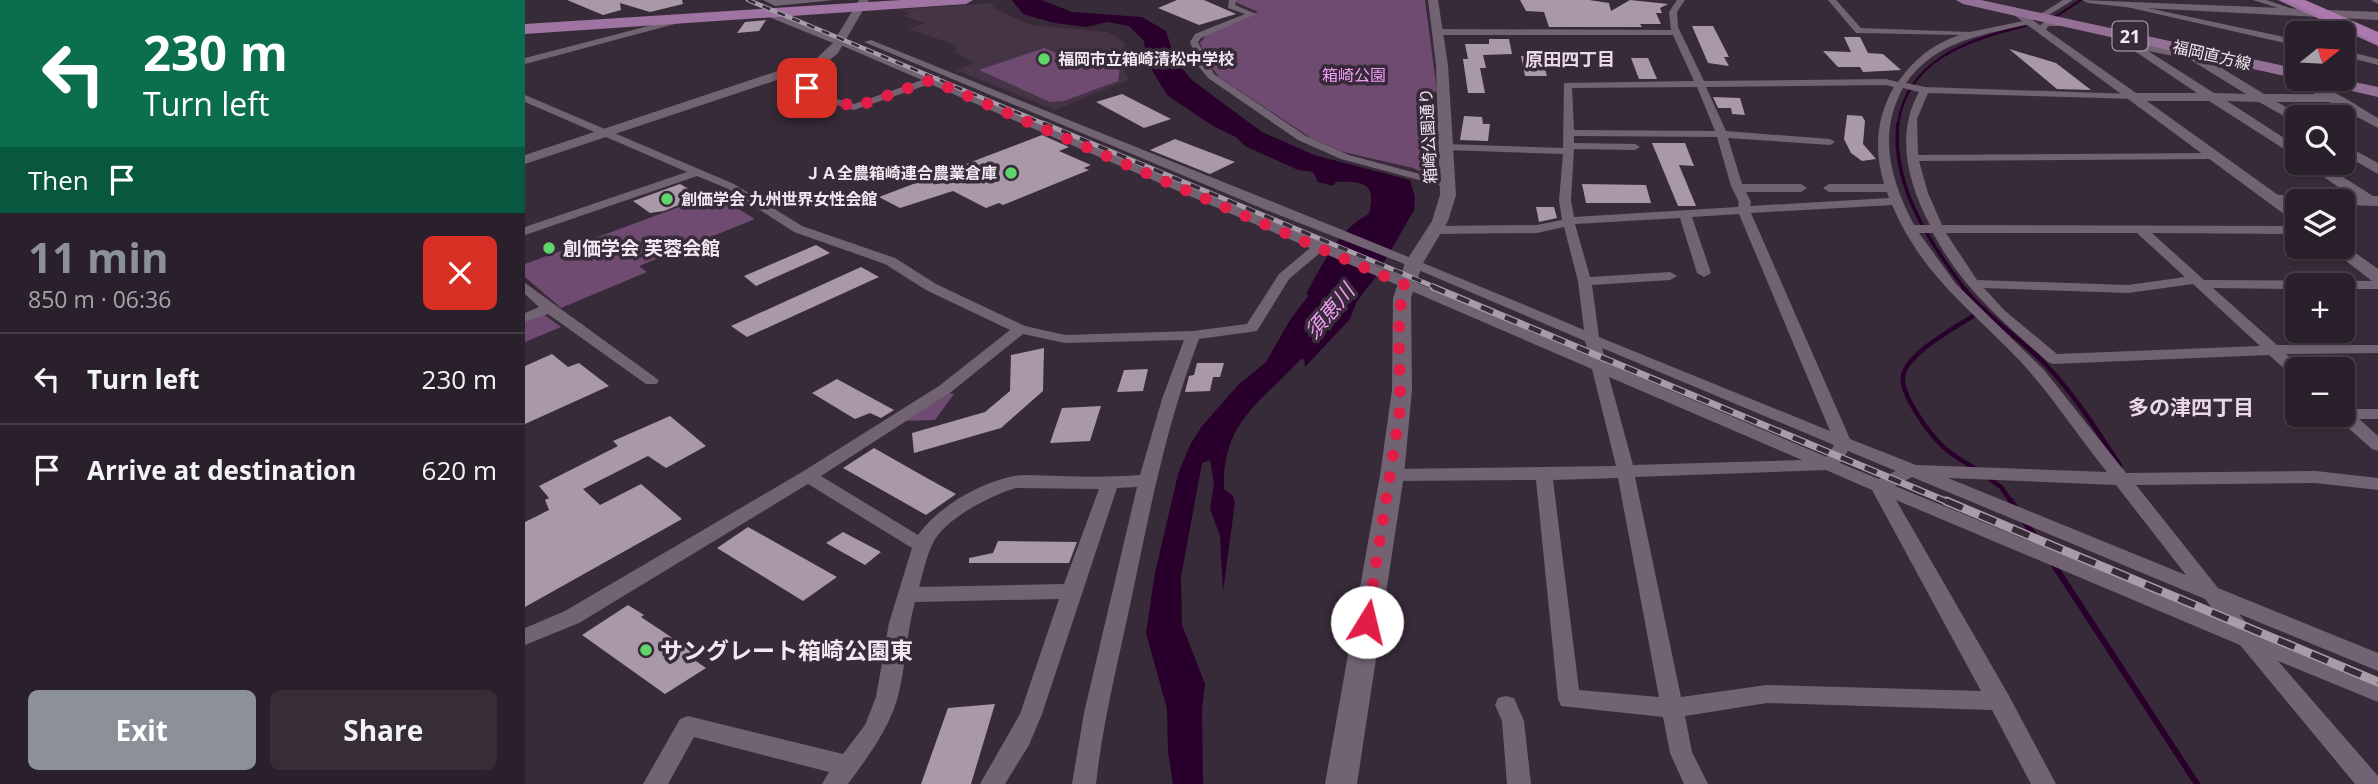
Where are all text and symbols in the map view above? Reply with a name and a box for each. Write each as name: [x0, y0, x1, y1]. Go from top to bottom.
text: 230 m: [143, 19, 288, 85]
north arrow: [2285, 21, 2355, 91]
map controls: [2285, 21, 2355, 427]
road number: 21: [2113, 22, 2147, 51]
icon: left: [28, 28, 119, 119]
street label: 福岡直方線: [2171, 35, 2253, 75]
district label: 原田四丁目: [1525, 47, 1615, 71]
place label: 福岡市立箱崎清松中学校: [1058, 48, 1234, 70]
marker: 福岡市立箱崎清松中学校: [1036, 51, 1052, 67]
pin: [777, 58, 837, 118]
park label: 箱崎公園: [1322, 64, 1386, 86]
icon: arrive: [788, 69, 826, 107]
text: Turn left: [143, 82, 269, 125]
street label: 箱崎公園通り: [1415, 87, 1441, 185]
button: search: [2285, 105, 2355, 175]
icon: arrive: [103, 161, 141, 199]
text: Then: [28, 162, 89, 198]
place label: ＪＡ全農箱崎連合農業倉庫: [805, 162, 997, 184]
marker: ＪＡ全農箱崎連合農業倉庫: [1003, 165, 1019, 181]
place label: 創価学会 九州世界女性会館: [681, 188, 877, 210]
button: layers: [2285, 189, 2355, 259]
marker: 創価学会 九州世界女性会館: [659, 191, 675, 207]
text: 11 min: [28, 228, 169, 285]
place label: 創価学会 芙蓉会館: [563, 235, 720, 261]
button: close: [423, 236, 497, 310]
marker: 創価学会 芙蓉会館: [541, 240, 557, 256]
button: +: [2285, 273, 2355, 343]
water label: 須恵川: [1298, 276, 1361, 344]
text: 850 m · 06:36: [28, 283, 171, 315]
button: −: [2285, 357, 2355, 427]
icon: left: [28, 360, 66, 398]
text: Turn left: [87, 361, 199, 397]
text: 230 m: [422, 361, 497, 397]
district label: 多の津四丁目: [2128, 393, 2254, 421]
icon: arrive: [28, 451, 66, 489]
text: Arrive at destination: [87, 452, 356, 488]
text: 620 m: [422, 452, 497, 488]
position arrow: [1330, 585, 1404, 659]
place label: サングレート箱崎公園東: [660, 634, 913, 666]
marker: サングレート箱崎公園東: [638, 642, 654, 658]
button: Exit: [28, 690, 256, 770]
button: Share: [270, 690, 497, 770]

